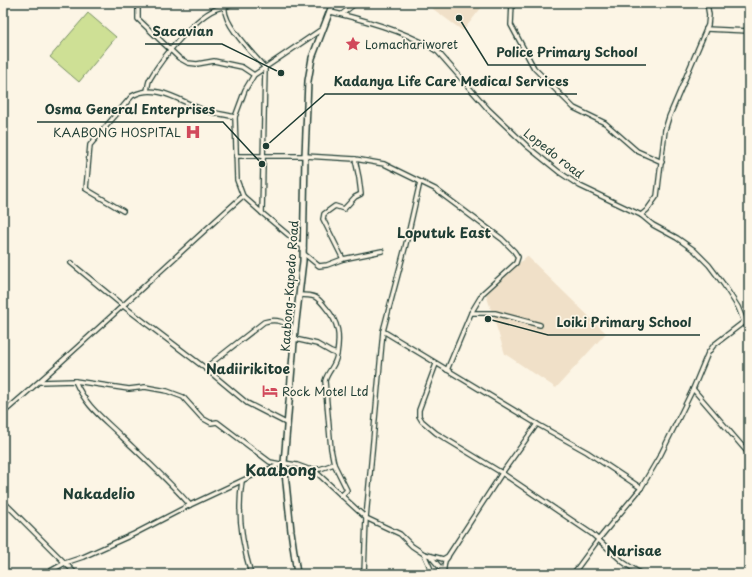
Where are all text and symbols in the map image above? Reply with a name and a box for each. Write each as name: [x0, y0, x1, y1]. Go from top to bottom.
callout: Sacavian: [145, 19, 222, 44]
text: Sacavian: [153, 21, 213, 40]
place icon: Lomachariworet: [344, 35, 362, 53]
place label: Lomachariworet: [365, 35, 458, 53]
callout: Police Primary School: [488, 40, 646, 65]
text: Police Primary School: [496, 42, 638, 61]
callout: Kadanya Life Care Medical Services: [325, 69, 577, 94]
text: Kadanya Life Care Medical Services: [333, 71, 569, 90]
callout: Osma General Enterprises: [37, 97, 223, 122]
text: Osma General Enterprises: [45, 99, 215, 118]
place label: KAABONG HOSPITAL: [53, 123, 181, 141]
hospital icon: KAABONG HOSPITAL: [184, 123, 202, 141]
street label: Lopedo road: [520, 124, 588, 182]
street label: Kaabong-Kapedo Road: [275, 220, 303, 352]
district label: Loputuk East: [397, 222, 491, 243]
callout: Loiki Primary School: [548, 310, 700, 335]
text: Loiki Primary School: [556, 312, 692, 331]
district label: Nadiirikitoe: [206, 358, 290, 379]
hotel icon: Rock Motel Ltd: [261, 382, 279, 400]
place label: Rock Motel Ltd: [282, 382, 369, 400]
district label: Kaabong: [245, 457, 317, 481]
district label: Nakadelio: [63, 483, 135, 504]
district label: Narisae: [606, 540, 662, 561]

